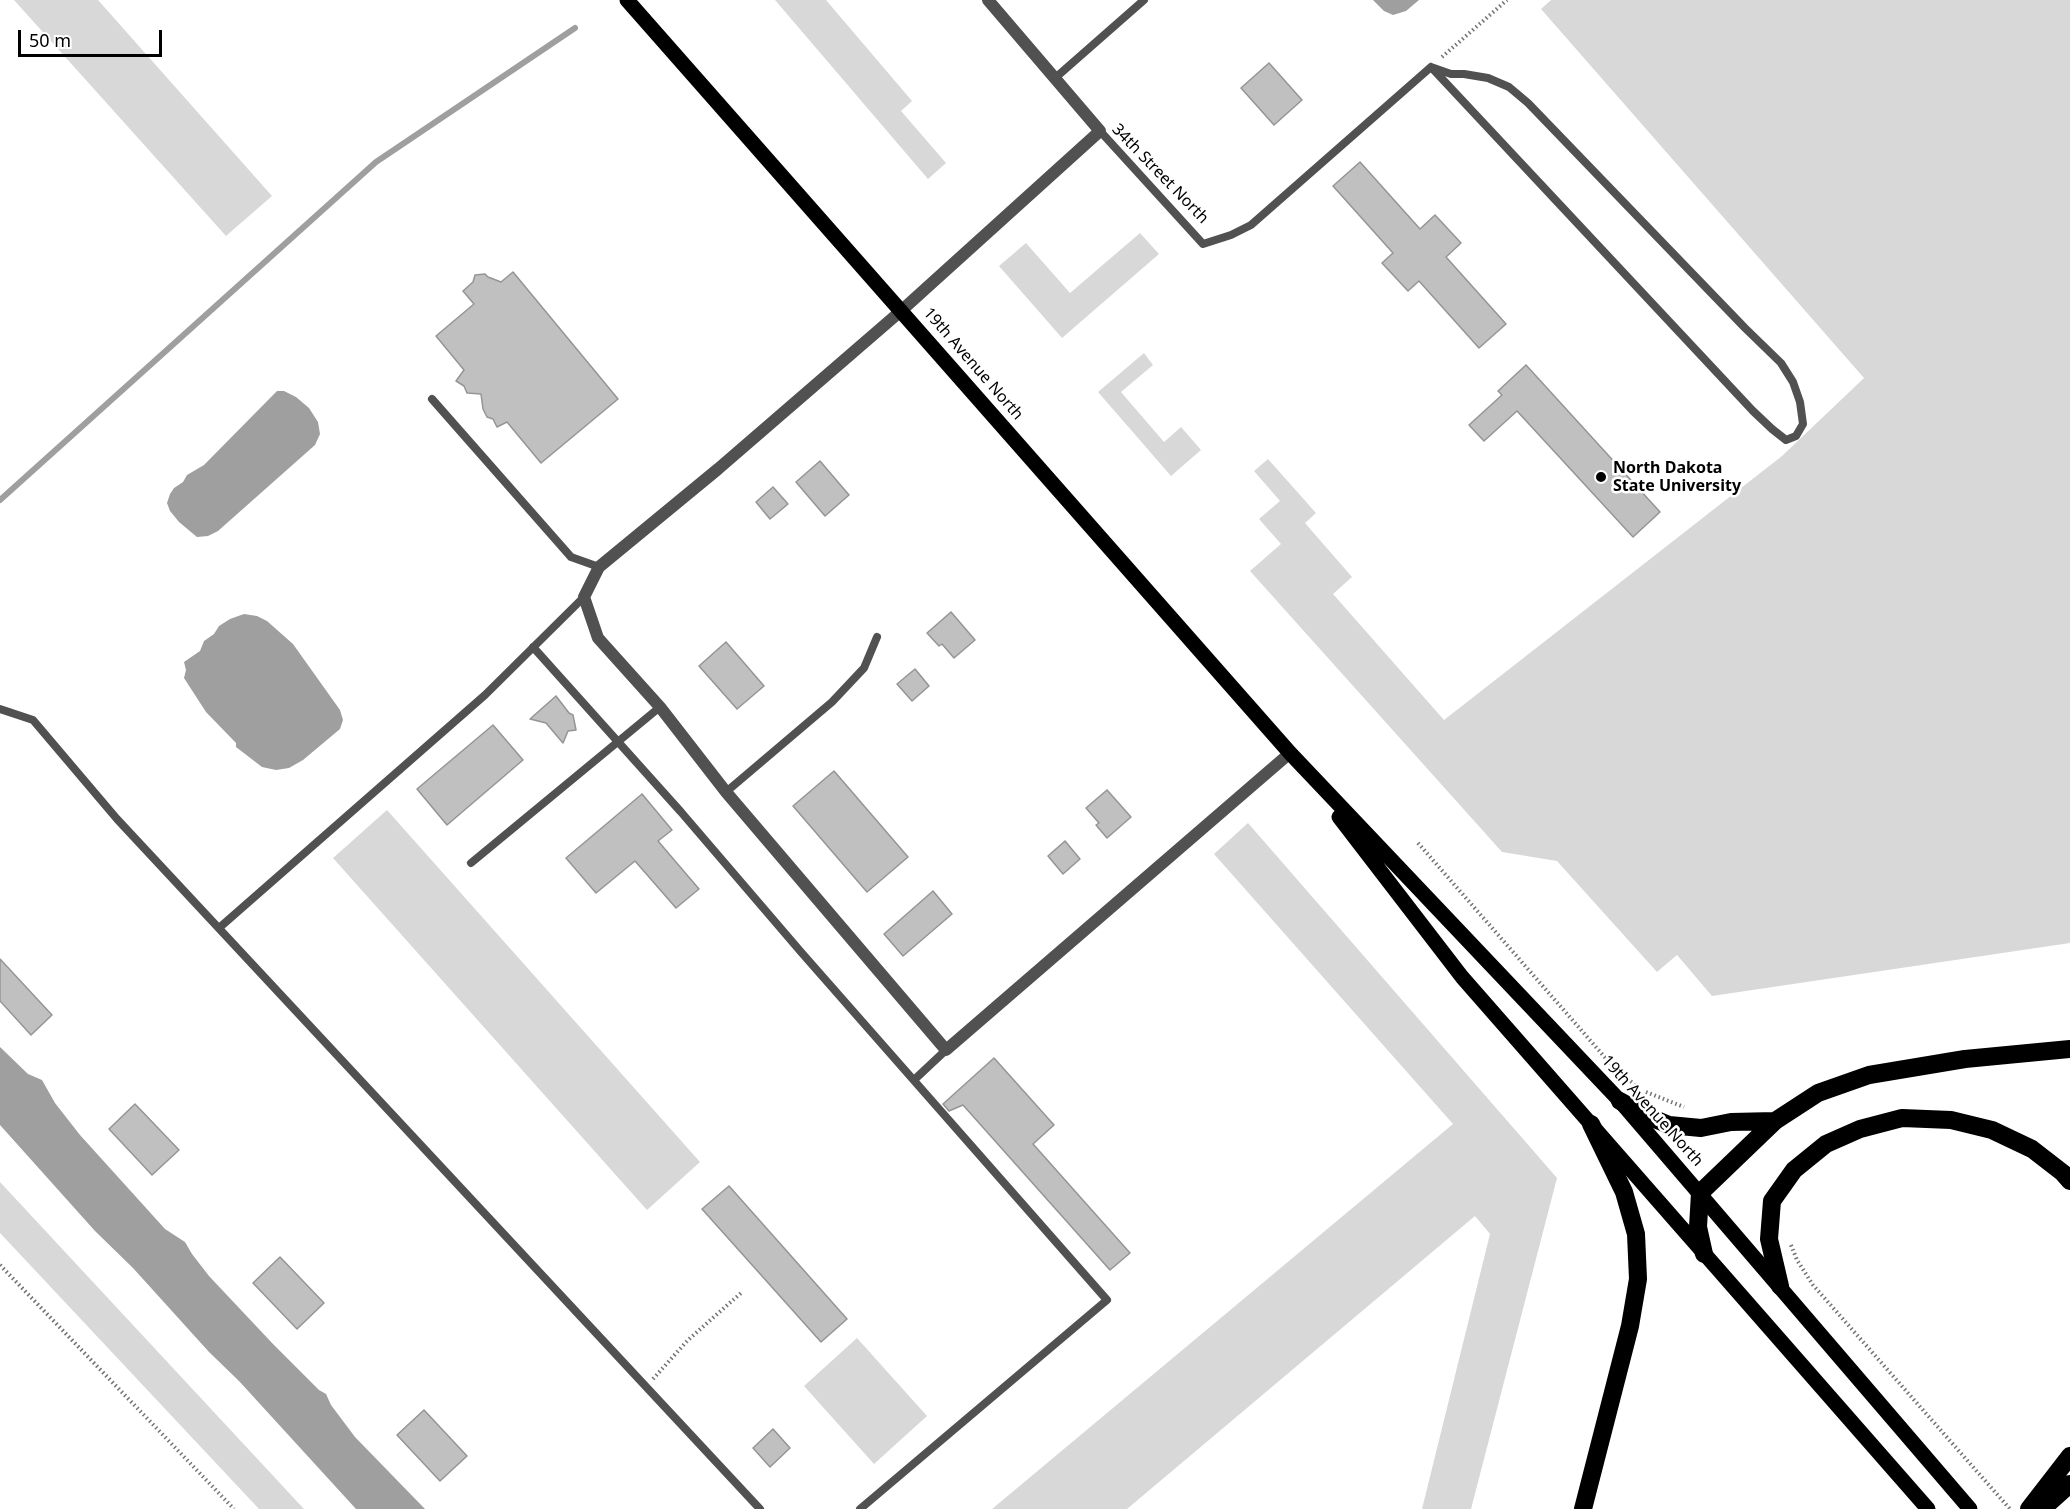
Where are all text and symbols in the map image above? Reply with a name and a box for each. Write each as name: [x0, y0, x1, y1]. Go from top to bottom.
scale bar: [21, 18, 165, 56]
text: 50 m: [29, 28, 71, 52]
street label: 34th Street North: [1108, 120, 1212, 228]
street label: 19th Avenue North: [919, 304, 1027, 424]
place label: North Dakota State University: [1613, 458, 1741, 496]
marker: North Dakota State University: [1594, 470, 1608, 484]
street label: 19th Avenue North: [1597, 1052, 1707, 1170]

